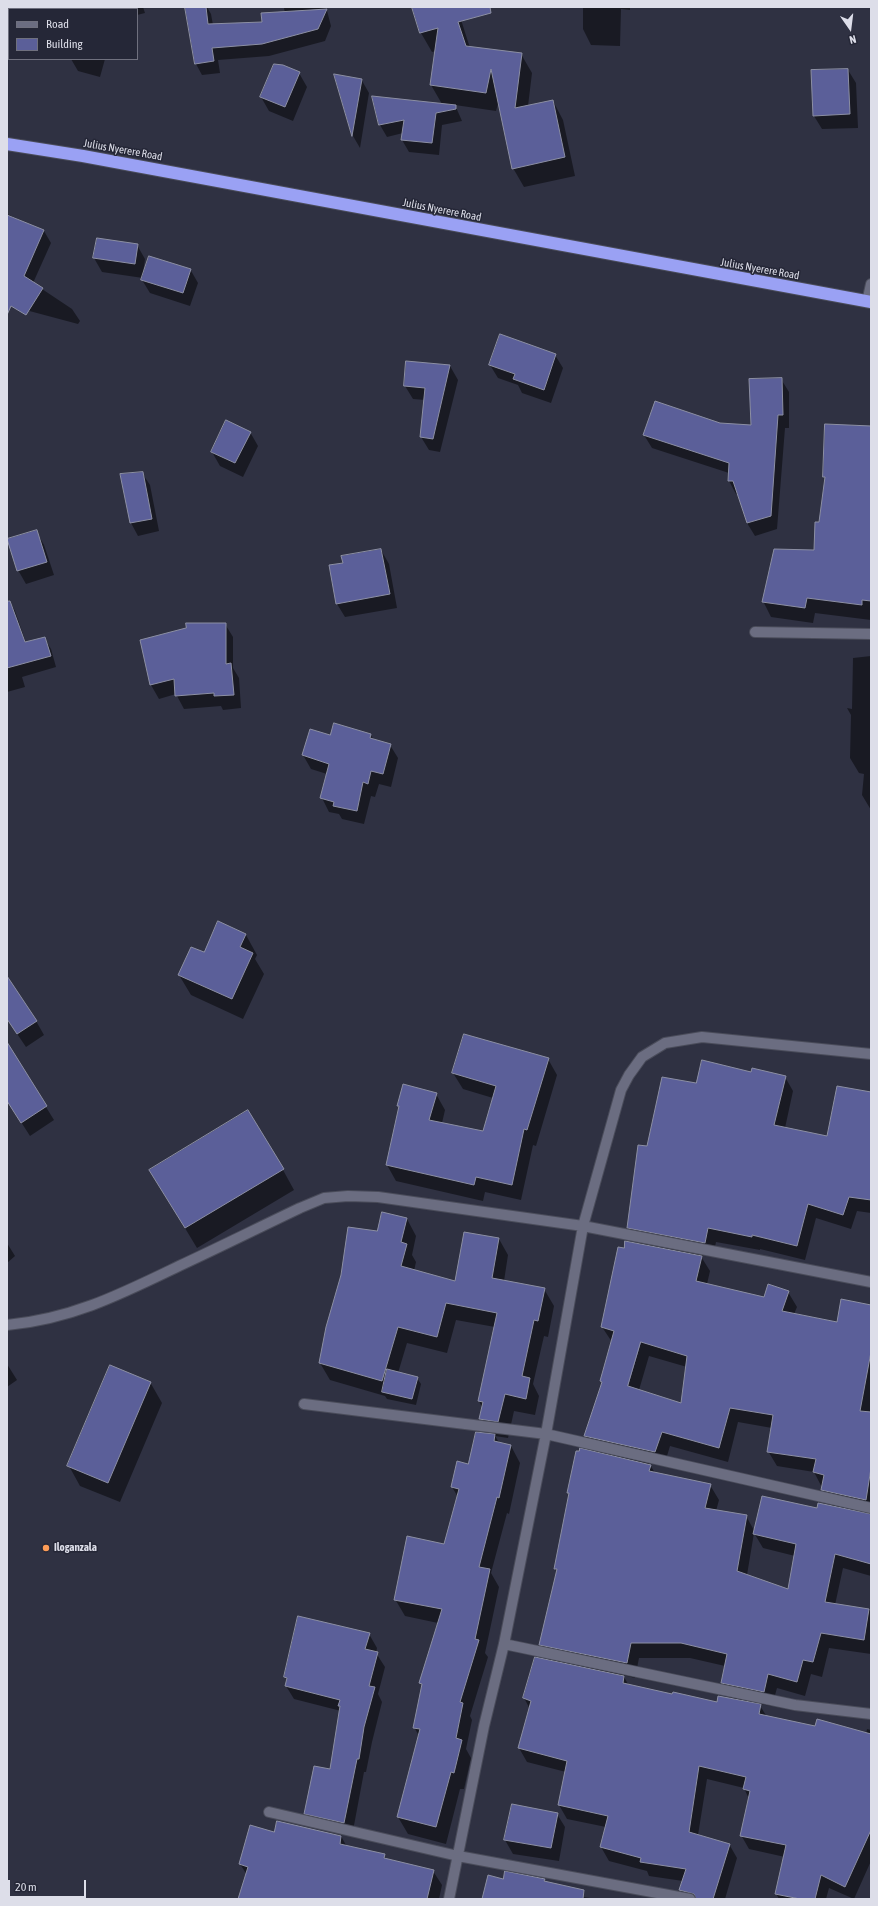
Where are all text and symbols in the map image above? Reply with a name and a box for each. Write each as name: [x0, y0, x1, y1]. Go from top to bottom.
legend: [8, 8, 138, 60]
north arrow: [830, 8, 870, 48]
text: Road: [46, 17, 69, 31]
text: N: [848, 33, 858, 46]
text: Building: [46, 37, 83, 51]
street label: Julius Nyerere Road: [83, 137, 163, 163]
street label: Julius Nyerere Road: [402, 196, 482, 224]
street label: Julius Nyerere Road: [720, 256, 800, 282]
place label: Iloganzala: [54, 1541, 97, 1555]
marker: Iloganzala: [41, 1543, 51, 1553]
scale bar: [10, 1872, 88, 1898]
text: 20 m: [15, 1880, 37, 1894]

